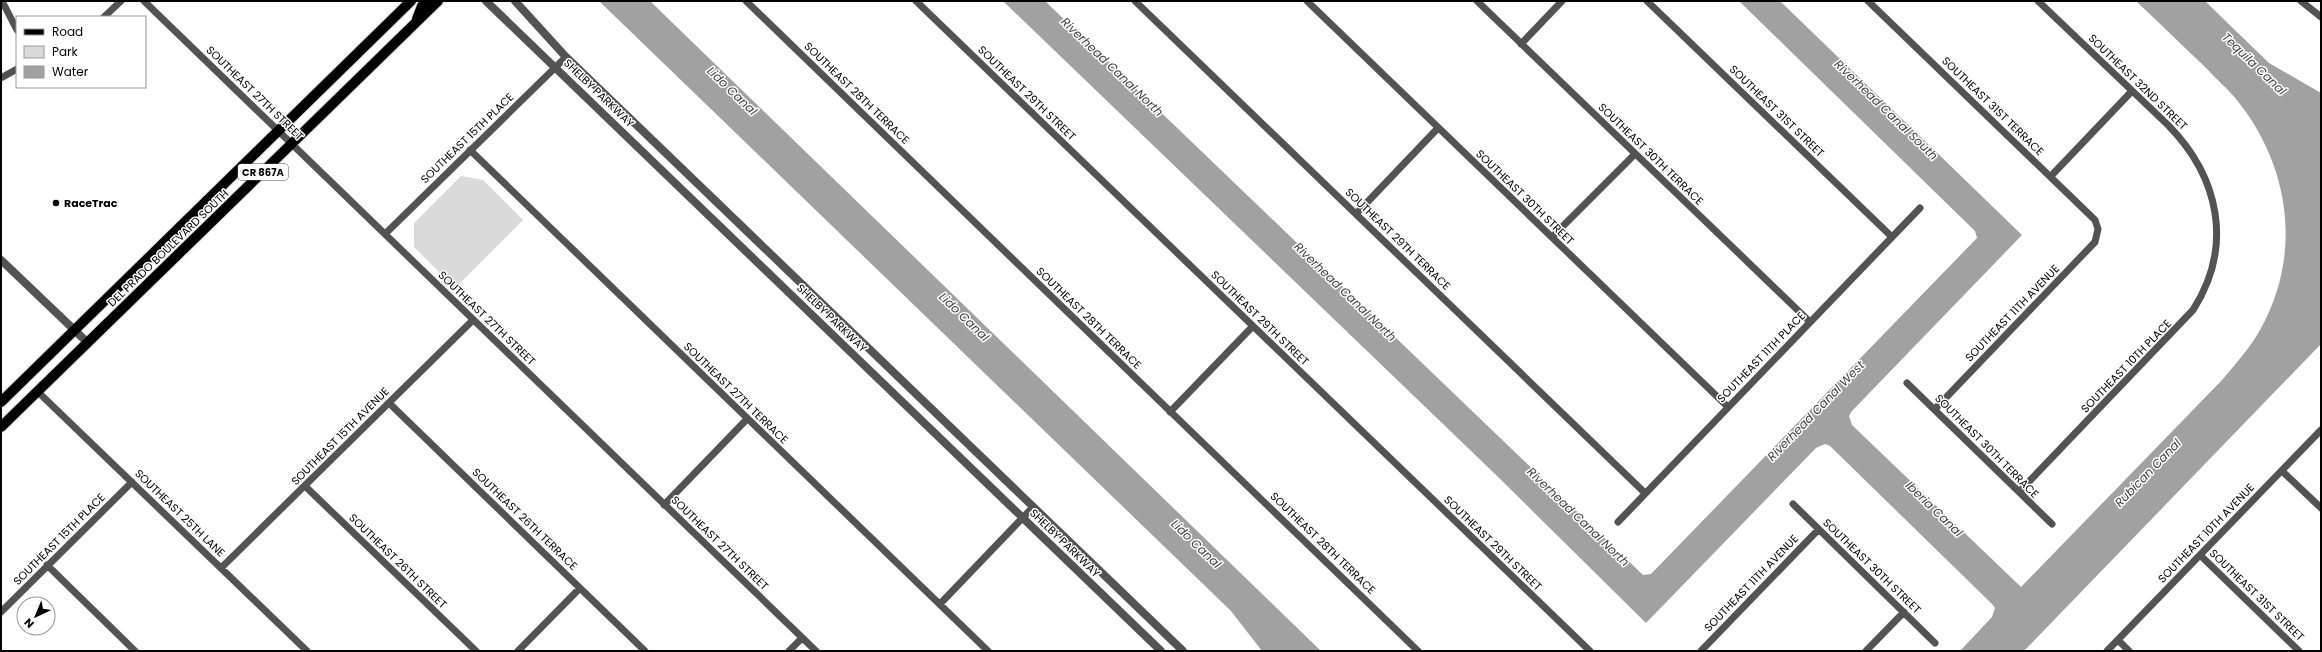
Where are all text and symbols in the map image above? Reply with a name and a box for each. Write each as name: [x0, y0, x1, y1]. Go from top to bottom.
water label: Riverhead Canal North: [1057, 13, 1167, 120]
legend: [16, 16, 146, 88]
text: Road: [52, 23, 83, 40]
water label: Tequila Canal: [2218, 29, 2290, 99]
street label: SOUTHEAST 32ND STREET: [2085, 30, 2191, 134]
street label: SOUTHEAST 28TH TERRACE: [801, 38, 913, 148]
street label: SOUTHEAST 27TH STREET: [203, 42, 307, 144]
street label: SOUTHEAST 29TH STREET: [974, 42, 1080, 144]
text: Park: [52, 43, 79, 60]
street label: SOUTHEAST 31ST TERRACE: [1938, 53, 2048, 159]
street label: SHELBY PARKWAY: [560, 55, 638, 131]
water label: Riverhead Canal South: [1831, 56, 1942, 164]
street label: SOUTHEAST 31ST STREET: [1726, 61, 1828, 161]
water label: Lido Canal: [704, 62, 761, 119]
text: Water: [52, 63, 89, 80]
street label: SOUTHEAST 15TH PLACE: [417, 89, 517, 187]
street label: SOUTHEAST 30TH TERRACE: [1595, 99, 1707, 209]
street label: SOUTHEAST 30TH STREET: [1472, 146, 1578, 248]
road number: CR 867A: [238, 164, 288, 180]
street label: SOUTHEAST 29TH TERRACE: [1342, 184, 1454, 294]
street label: DEL PRADO BOULEVARD SOUTH: [104, 186, 232, 310]
place label: RaceTrac: [64, 195, 118, 211]
marker: RaceTrac: [51, 198, 61, 208]
water label: Riverhead Canal North: [1290, 238, 1400, 345]
street label: SOUTHEAST 11TH AVENUE: [1961, 261, 2063, 365]
street label: SOUTHEAST 28TH TERRACE: [1033, 263, 1145, 373]
street label: SOUTHEAST 27TH STREET: [435, 267, 539, 369]
street label: SOUTHEAST 29TH STREET: [1207, 267, 1313, 369]
street label: SHELBY PARKWAY: [793, 280, 871, 356]
water label: Lido Canal: [936, 288, 993, 345]
street label: SOUTHEAST 11TH PLACE: [1713, 308, 1809, 406]
street label: SOUTHEAST 10TH PLACE: [2077, 316, 2175, 416]
street label: SOUTHEAST 27TH TERRACE: [680, 339, 792, 447]
water label: Riverhead Canal West: [1763, 356, 1868, 465]
street label: SOUTHEAST 15TH AVENUE: [287, 383, 393, 489]
street label: SOUTHEAST 30TH TERRACE: [1932, 391, 2042, 501]
water label: Rubican Canal: [2111, 435, 2185, 511]
water label: Riverhead Canal North: [1523, 463, 1633, 570]
street label: SOUTHEAST 26TH TERRACE: [469, 464, 581, 574]
street label: SOUTHEAST 25TH LANE: [131, 466, 229, 560]
water label: Iberia Canal: [1902, 477, 1967, 540]
street label: SOUTHEAST 10TH AVENUE: [2154, 480, 2258, 586]
street label: SOUTHEAST 28TH TERRACE: [1267, 488, 1379, 598]
street label: SOUTHEAST 15TH PLACE: [9, 489, 109, 589]
street label: SOUTHEAST 27TH STREET: [668, 492, 772, 594]
street label: SOUTHEAST 29TH STREET: [1440, 492, 1546, 594]
street label: SHELBY PARKWAY: [1026, 505, 1104, 581]
street label: SOUTHEAST 26TH STREET: [345, 510, 451, 612]
water label: Lido Canal: [1168, 515, 1225, 572]
street label: SOUTHEAST 30TH STREET: [1819, 515, 1925, 617]
street label: SOUTHEAST 11TH AVENUE: [1700, 531, 1802, 635]
street label: SOUTHEAST 31ST STREET: [2206, 545, 2308, 645]
north arrow: [16, 596, 56, 636]
text: N: [21, 615, 38, 632]

